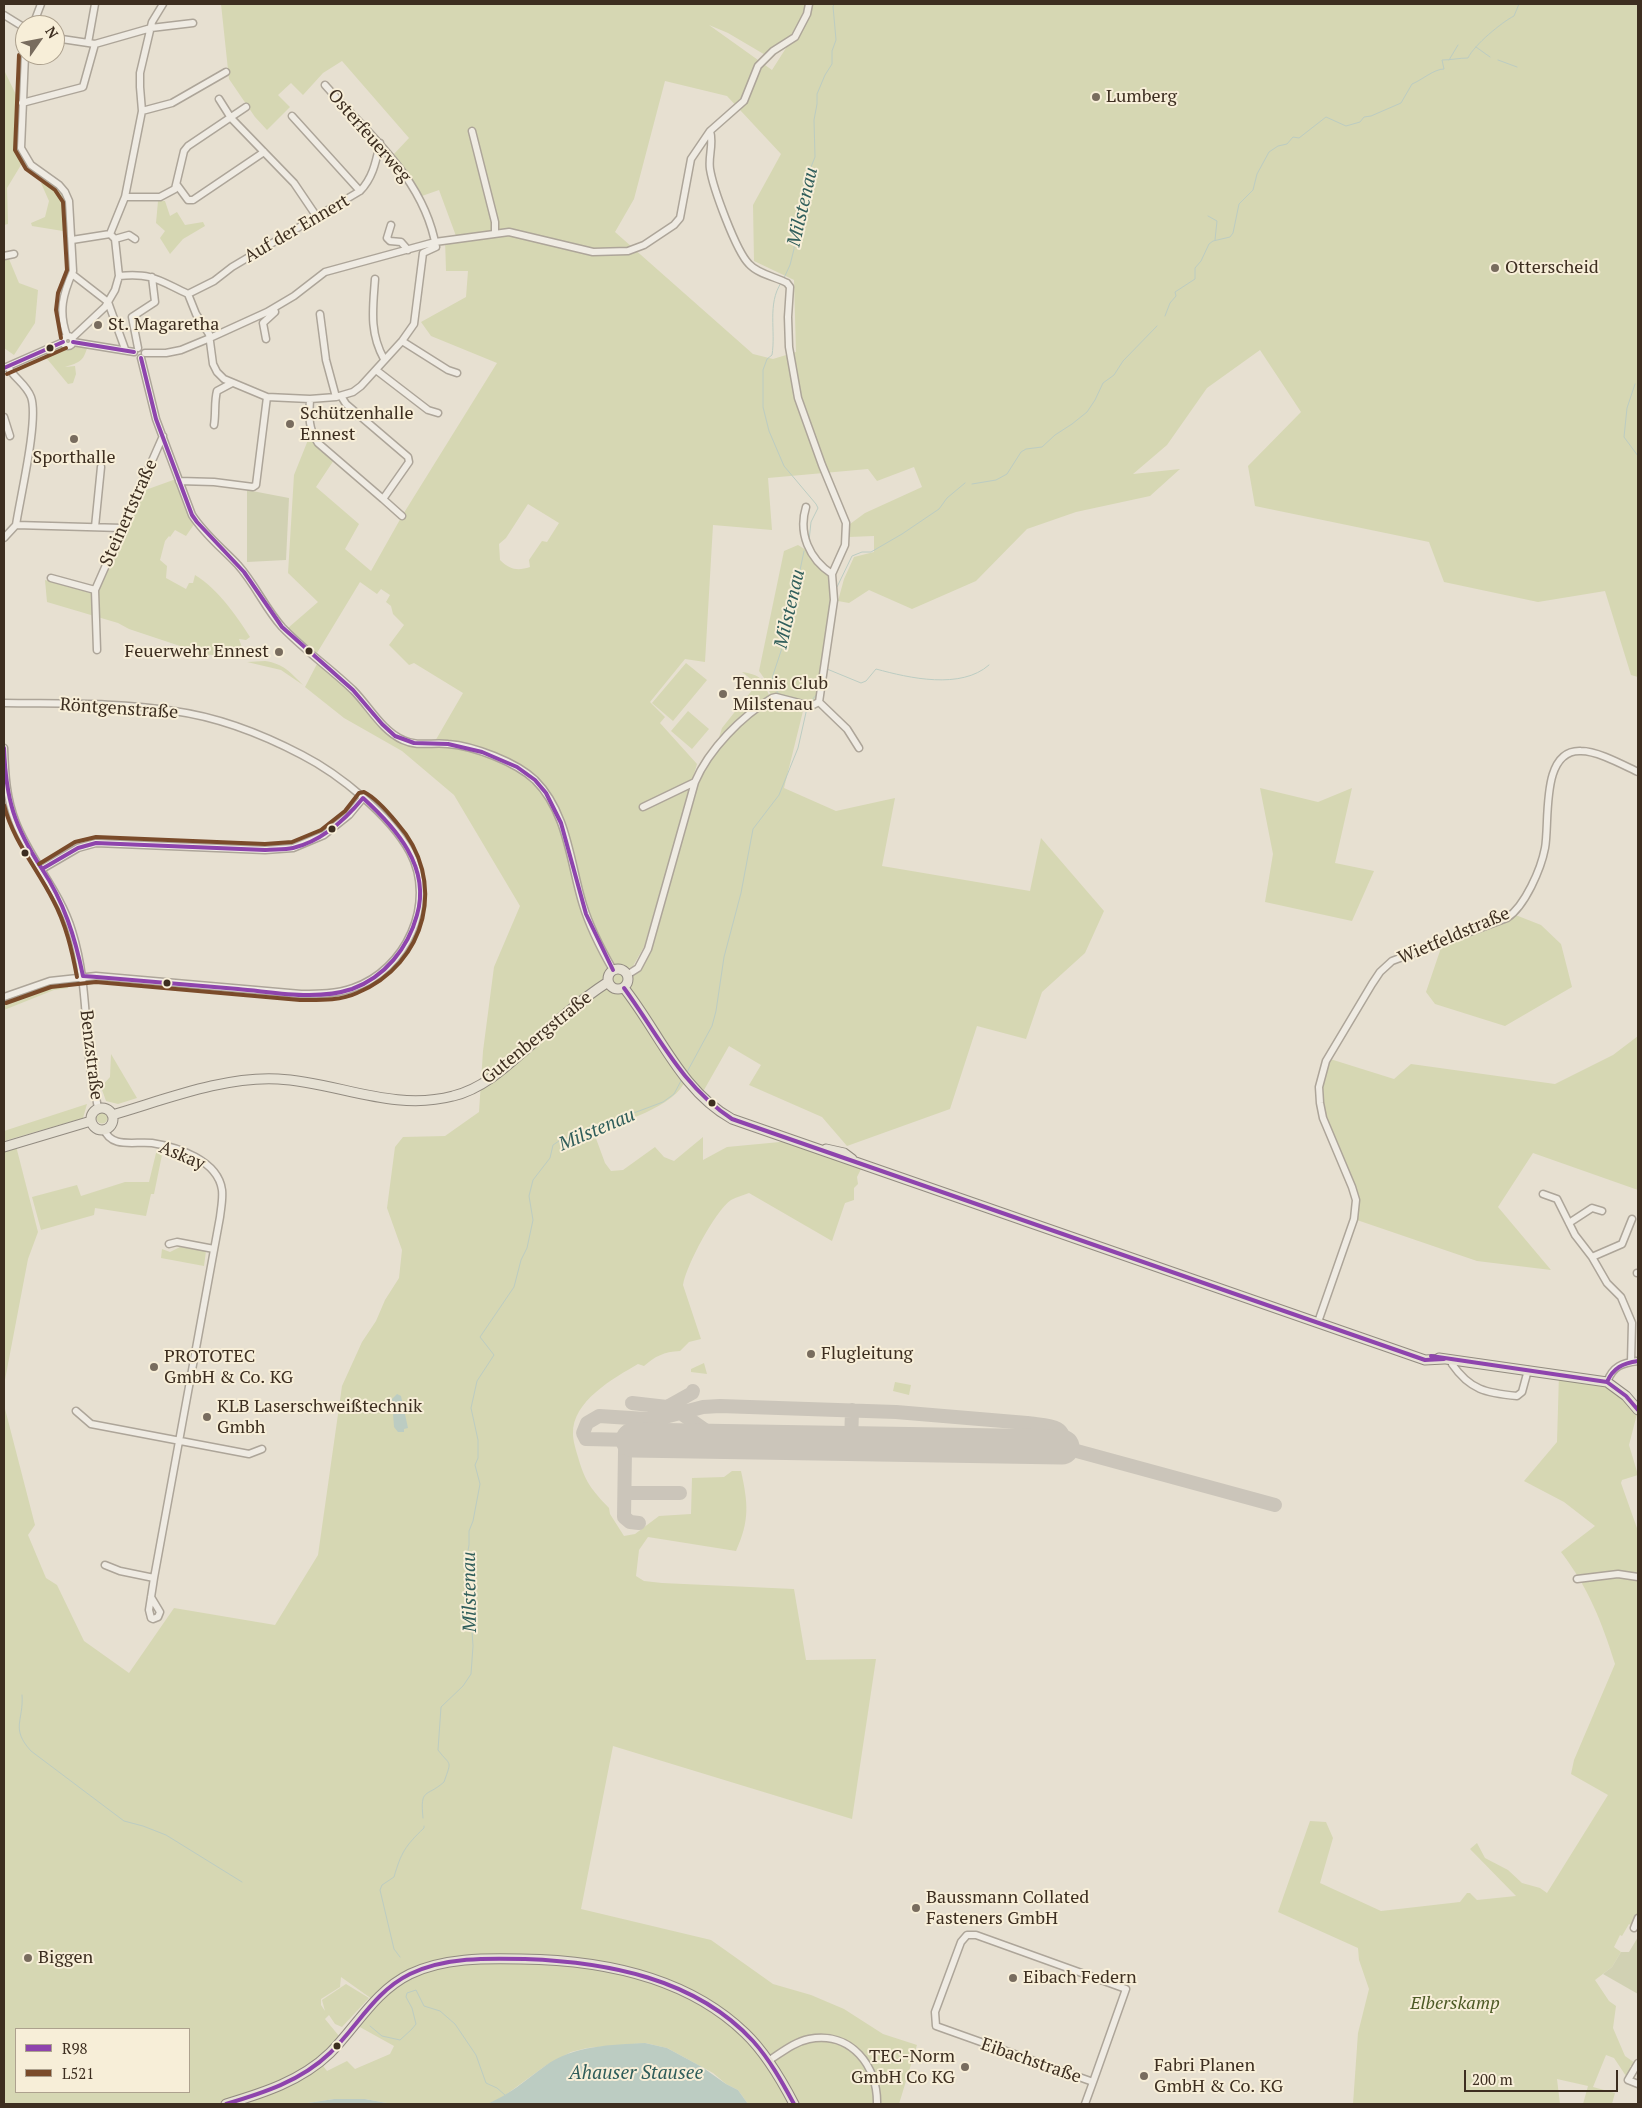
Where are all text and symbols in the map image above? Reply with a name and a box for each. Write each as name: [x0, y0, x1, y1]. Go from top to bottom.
north arrow: [15, 15, 65, 65]
text: N: [41, 22, 63, 42]
street label: Osterfeuerweg: [323, 85, 415, 187]
place label: Lumberg: [1106, 86, 1177, 108]
marker: Lumberg: [1090, 91, 1102, 103]
water label: Milstenau: [783, 165, 823, 249]
street label: Auf der Ennert: [241, 190, 353, 268]
place label: Otterscheid: [1505, 257, 1599, 279]
marker: Otterscheid: [1489, 262, 1501, 274]
place label: St. Magaretha: [108, 314, 219, 336]
marker: St. Magaretha: [92, 319, 104, 331]
unlabelled marker: [45, 343, 55, 353]
place label: Schützenhalle Ennest: [300, 403, 413, 446]
marker: Schützenhalle Ennest: [284, 418, 296, 430]
marker: Sporthalle: [68, 433, 80, 445]
place label: Sporthalle: [33, 447, 115, 469]
street label: Steinertstraße: [96, 456, 162, 570]
water label: Milstenau: [770, 567, 810, 651]
place label: Feuerwehr Ennest: [124, 641, 269, 663]
marker: Feuerwehr Ennest: [273, 646, 285, 658]
unlabelled marker: [304, 646, 314, 656]
place label: Tennis Club Milstenau: [733, 673, 828, 716]
marker: Tennis Club Milstenau: [717, 688, 729, 700]
street label: Röntgenstraße: [59, 694, 179, 724]
unlabelled marker: [327, 824, 337, 834]
unlabelled marker: [20, 848, 30, 858]
street label: Wietfeldstraße: [1395, 903, 1513, 969]
unlabelled marker: [162, 978, 172, 988]
street label: Gutenbergstraße: [478, 987, 596, 1089]
street label: Benzstraße: [75, 1009, 107, 1101]
unlabelled marker: [707, 1098, 717, 1108]
water label: Milstenau: [555, 1104, 639, 1156]
street label: Askay: [156, 1137, 208, 1175]
place label: Flugleitung: [821, 1343, 913, 1365]
place label: PROTOTEC GmbH & Co. KG: [164, 1346, 293, 1388]
marker: Flugleitung: [805, 1348, 817, 1360]
marker: PROTOTEC GmbH & Co. KG: [148, 1361, 160, 1373]
place label: KLB Laserschweißtechnik Gmbh: [217, 1396, 422, 1438]
marker: KLB Laserschweißtechnik Gmbh: [201, 1411, 213, 1423]
water label: Milstenau: [458, 1551, 482, 1633]
place label: Baussmann Collated Fasteners GmbH: [926, 1887, 1089, 1930]
marker: Baussmann Collated Fasteners GmbH: [910, 1902, 922, 1914]
place label: Biggen: [38, 1947, 93, 1969]
marker: Biggen: [22, 1952, 34, 1964]
place label: Eibach Federn: [1023, 1967, 1137, 1989]
marker: Eibach Federn: [1007, 1972, 1019, 1984]
park label: Elberskamp: [1410, 1993, 1500, 2015]
legend: [15, 2028, 190, 2093]
street label: Eibachstraße: [978, 2034, 1084, 2088]
text: R98: [62, 2038, 88, 2058]
unlabelled marker: [332, 2041, 342, 2051]
place label: TEC-Norm GmbH Co KG: [851, 2046, 955, 2088]
place label: Fabri Planen GmbH & Co. KG: [1154, 2055, 1283, 2098]
scale bar: [1467, 2060, 1621, 2092]
marker: TEC-Norm GmbH Co KG: [959, 2061, 971, 2073]
text: L521: [62, 2063, 94, 2083]
water label: Ahauser Stausee: [569, 2063, 703, 2085]
text: 200 m: [1472, 2069, 1513, 2089]
marker: Fabri Planen GmbH & Co. KG: [1138, 2070, 1150, 2082]

